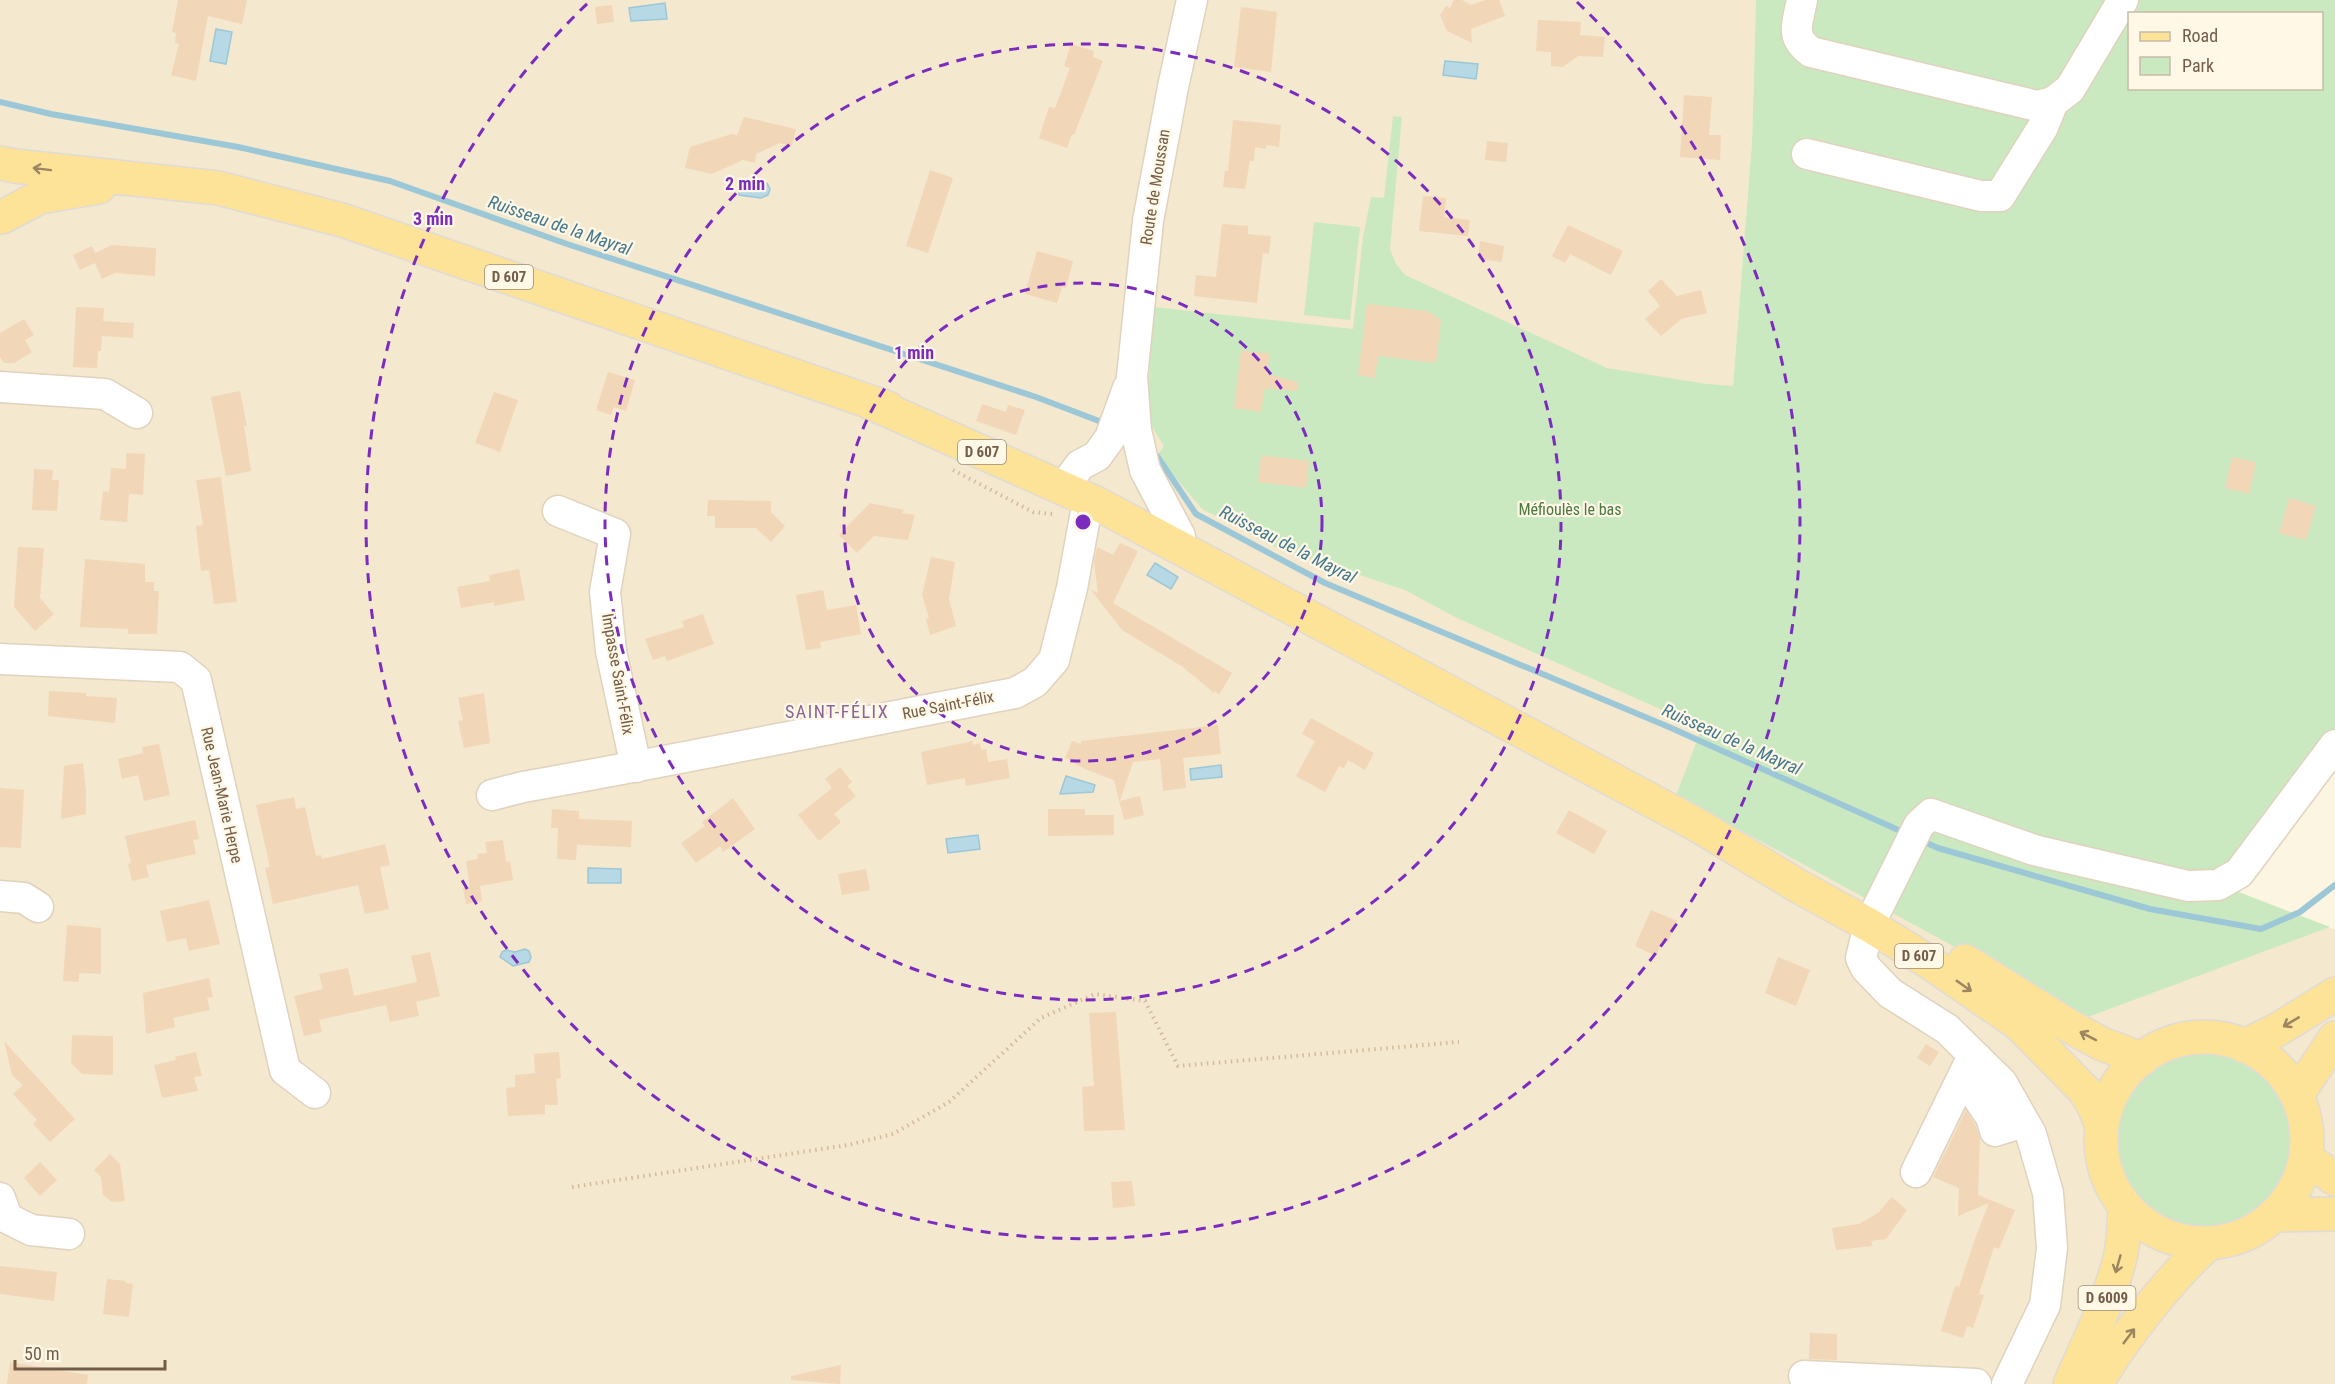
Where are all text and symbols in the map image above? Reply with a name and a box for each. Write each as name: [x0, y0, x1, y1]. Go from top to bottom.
legend: [2128, 12, 2323, 90]
text: Road: [2182, 25, 2218, 46]
text: Park: [2182, 55, 2214, 76]
street label: Route de Moussan: [1136, 128, 1174, 246]
one-way arrow: [32, 164, 52, 175]
text: 2 min: [725, 173, 765, 194]
water label: Ruisseau de la Mayral: [486, 191, 635, 260]
text: 3 min: [413, 208, 453, 229]
road number: D 607: [485, 265, 533, 289]
text: 1 min: [894, 342, 934, 363]
road number: D 607: [958, 440, 1006, 464]
park label: Méfioulès le bas: [1518, 500, 1622, 519]
water label: Ruisseau de la Mayral: [1216, 501, 1361, 588]
centre of rings: [1073, 512, 1093, 532]
street label: Impasse Saint-Félix: [598, 612, 638, 736]
street label: Rue Saint-Félix: [901, 687, 995, 723]
water label: Ruisseau de la Mayral: [1659, 699, 1806, 780]
district label: SAINT-FÉLIX: [785, 701, 889, 722]
street label: Rue Jean-Marie Herpe: [197, 725, 247, 865]
road number: D 607: [1895, 944, 1943, 968]
one-way arrow: [1956, 980, 1972, 992]
one-way arrow: [2283, 1016, 2300, 1028]
one-way arrow: [2079, 1030, 2097, 1041]
one-way arrow: [2112, 1255, 2123, 1274]
road number: D 6009: [2078, 1286, 2136, 1310]
one-way arrow: [2123, 1328, 2136, 1344]
scale bar: [15, 1333, 165, 1371]
text: 50 m: [24, 1343, 59, 1364]

